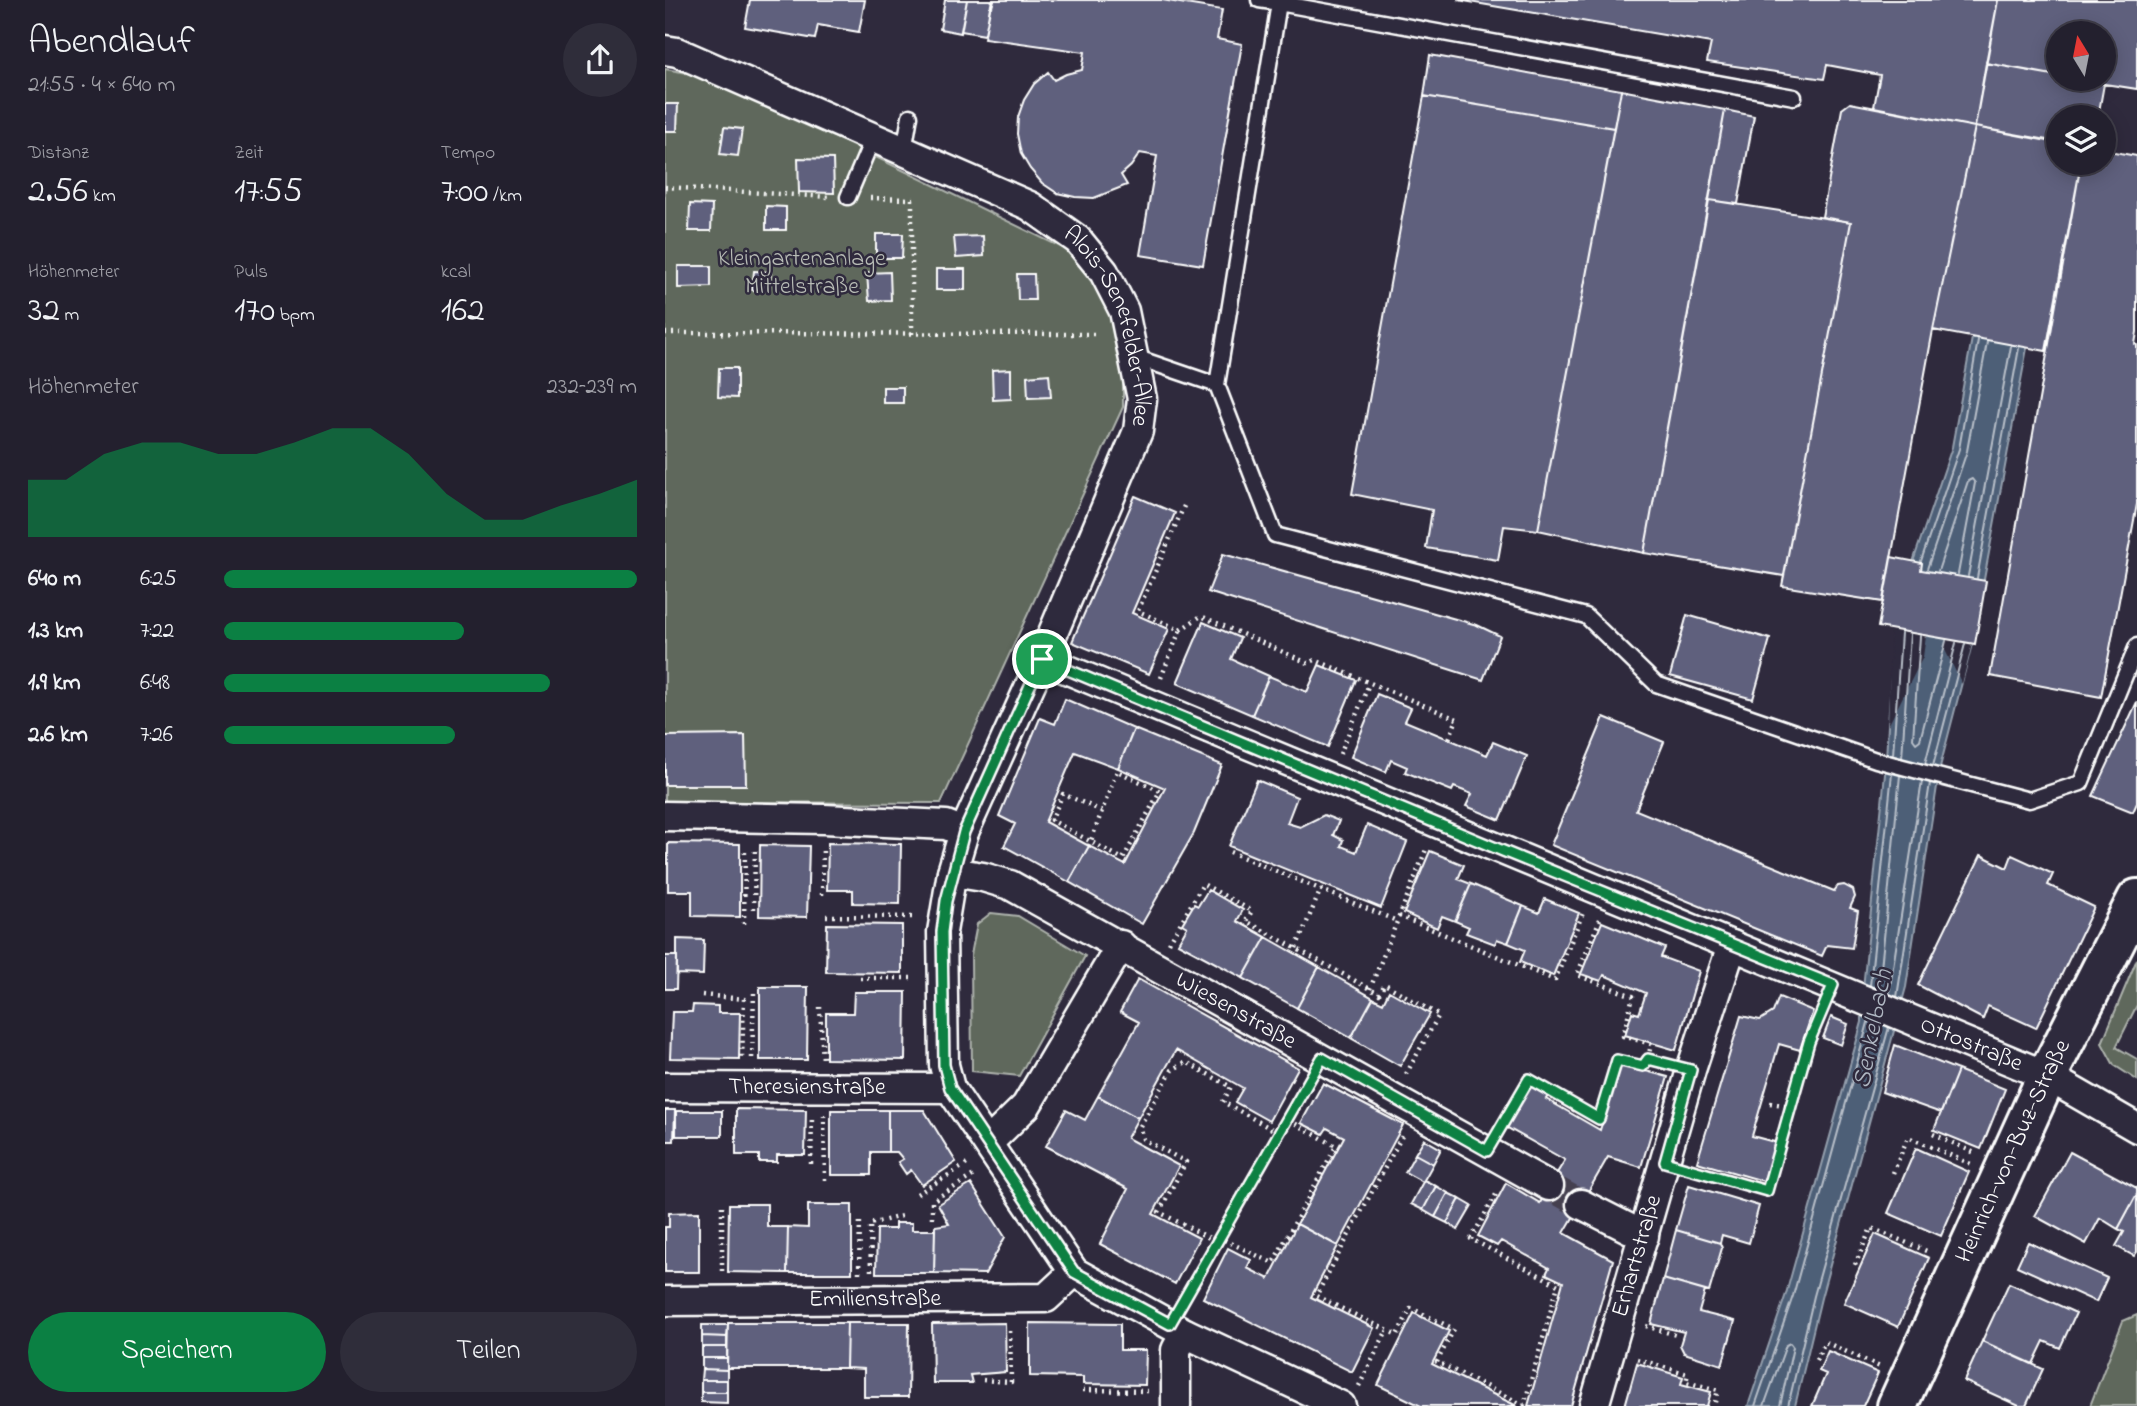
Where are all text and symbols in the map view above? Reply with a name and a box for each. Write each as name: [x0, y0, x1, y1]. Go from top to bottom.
text: Abendlauf: [28, 15, 195, 71]
north arrow: [2046, 21, 2116, 91]
map controls: [2046, 21, 2116, 175]
button: share: [563, 23, 637, 97]
text: 21:55 · 4 × 640 m: [28, 69, 175, 102]
button: layers: [2046, 105, 2116, 175]
text: Distanz: [28, 140, 89, 167]
text: Zeit: [234, 140, 263, 167]
text: Tempo: [441, 140, 495, 167]
text: 2.56: [28, 167, 88, 218]
text: 17:55: [234, 167, 303, 218]
text: 7:00: [441, 167, 488, 218]
text: km: [88, 183, 116, 210]
text: /km: [488, 183, 522, 210]
street label: Alois-Senefelder-Allee: [1056, 217, 1160, 429]
park label: Kleingartenanlage Mittelstraße: [718, 242, 886, 305]
text: Höhenmeter: [28, 259, 119, 286]
text: Puls: [234, 259, 268, 286]
text: kcal: [441, 259, 471, 286]
text: 32: [28, 286, 60, 337]
text: 170: [234, 286, 275, 337]
text: 162: [441, 286, 485, 337]
text: m: [60, 302, 79, 329]
text: bpm: [275, 302, 315, 329]
text: Höhenmeter: [28, 371, 139, 404]
text: 232–239 m: [547, 371, 637, 404]
text: 640 m: [28, 563, 81, 596]
text: 6:25: [140, 563, 177, 596]
text: 1.3 km: [28, 615, 83, 648]
text: 7:22: [140, 615, 174, 648]
pin: [1012, 629, 1072, 689]
icon: arrive: [1023, 640, 1061, 678]
text: 1.9 km: [28, 667, 81, 700]
text: 6:48: [140, 667, 170, 700]
text: 2.6 km: [28, 719, 88, 752]
text: 7:26: [140, 719, 173, 752]
street label: Wiesenstraße: [1169, 963, 1303, 1059]
water label: Senkelbach: [1844, 966, 1904, 1092]
street label: Ottostraße: [1914, 1008, 2028, 1082]
street label: Heinrich-von-Buz-Straße: [1947, 1033, 2080, 1269]
street label: Theresienstraße: [728, 1070, 886, 1105]
street label: Erhartstraße: [1603, 1191, 1672, 1321]
street label: Emilienstraße: [809, 1281, 942, 1317]
button: Speichern: [28, 1312, 326, 1392]
button: Teilen: [340, 1312, 637, 1392]

